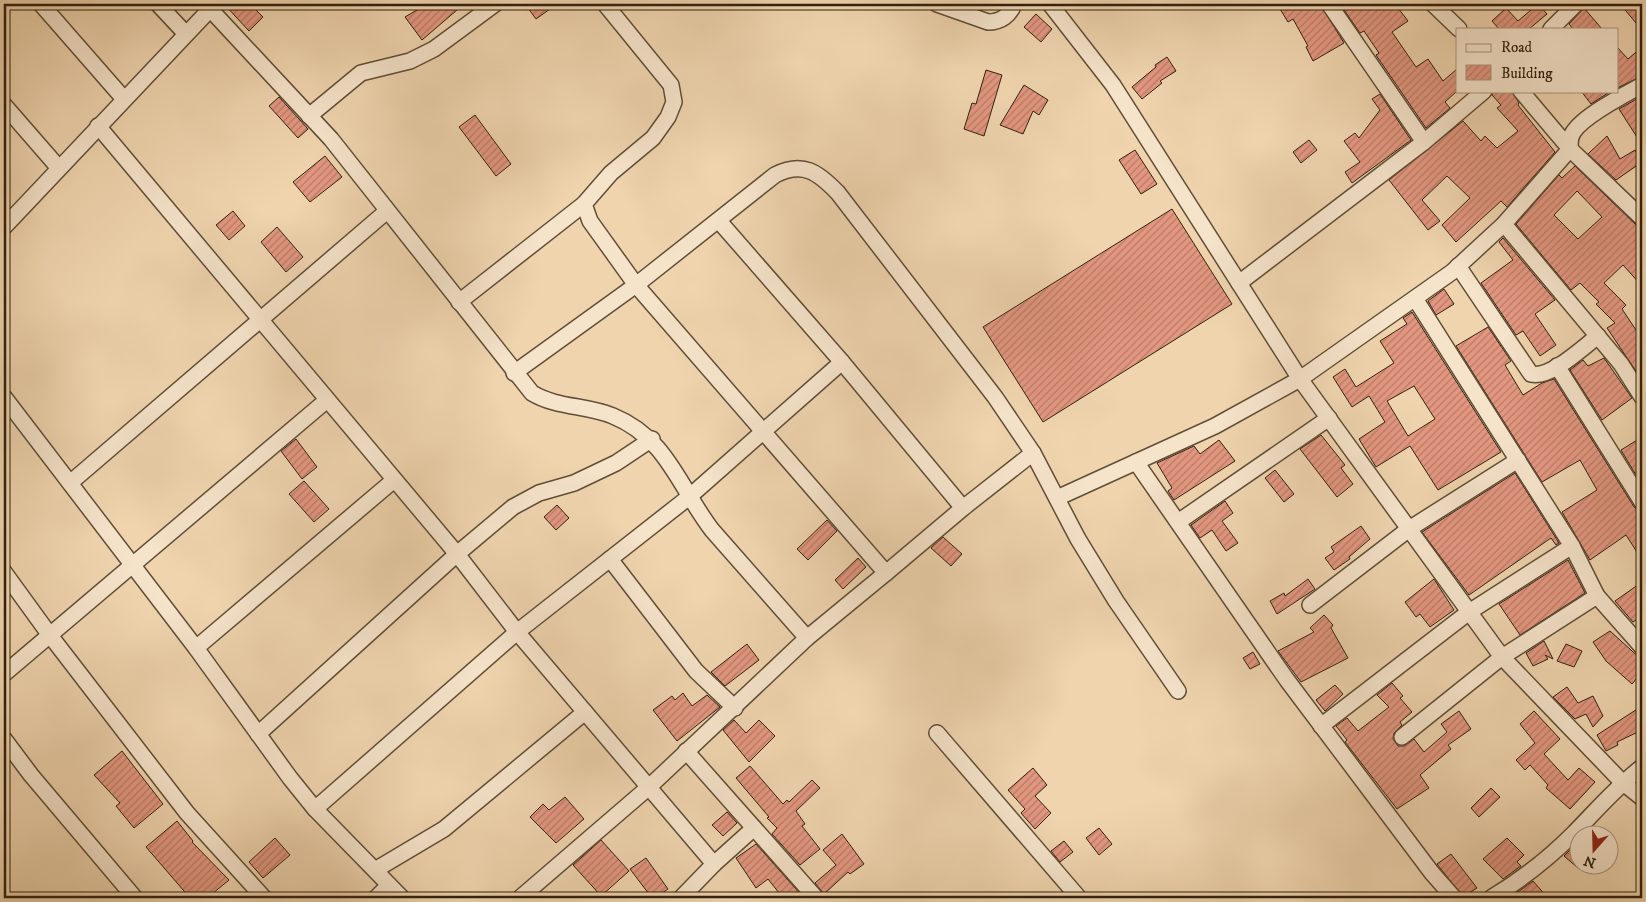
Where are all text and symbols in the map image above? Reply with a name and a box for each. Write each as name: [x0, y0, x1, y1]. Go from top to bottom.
legend: [1456, 28, 1618, 92]
text: Road: [1501, 38, 1533, 57]
text: Building: [1501, 64, 1553, 83]
north arrow: [1568, 824, 1618, 874]
text: N: [1581, 851, 1598, 872]

